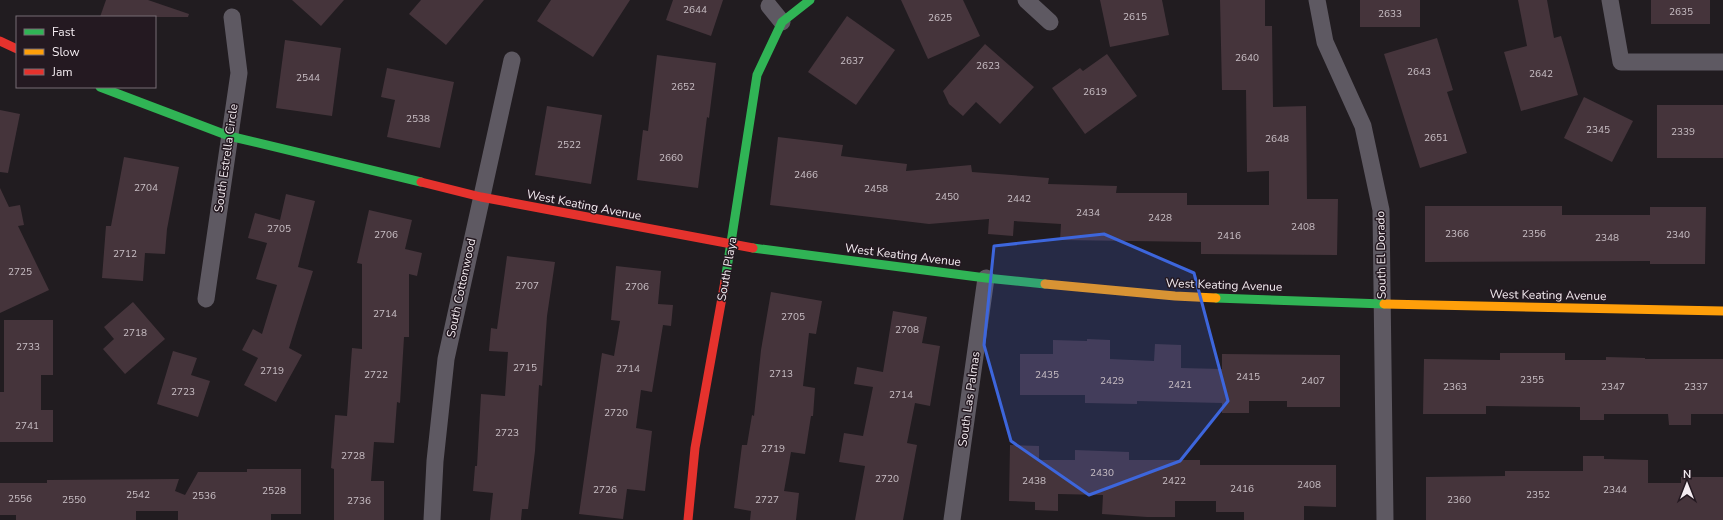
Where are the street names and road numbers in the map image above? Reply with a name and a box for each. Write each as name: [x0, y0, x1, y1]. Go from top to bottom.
street label: South Estrella Circle: [210, 103, 242, 213]
street label: West Keating Avenue: [525, 186, 643, 224]
street label: South El Dorado: [1372, 210, 1390, 299]
street label: South Playa: [713, 236, 741, 302]
street label: South Cottonwood: [443, 237, 479, 339]
street label: West Keating Avenue: [844, 240, 962, 270]
street label: West Keating Avenue: [1165, 275, 1283, 295]
street label: West Keating Avenue: [1489, 286, 1607, 304]
street label: South Las Palmas: [954, 350, 984, 448]

